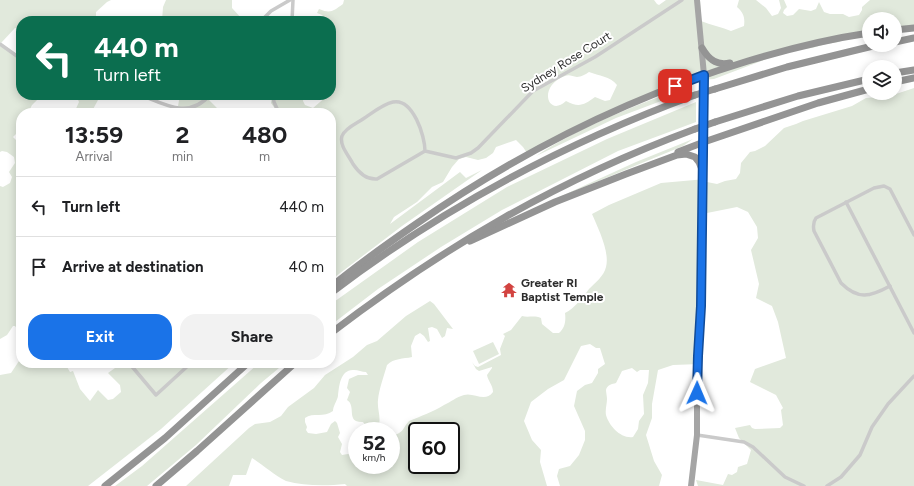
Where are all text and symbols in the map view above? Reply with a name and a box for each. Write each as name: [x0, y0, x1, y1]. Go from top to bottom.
map controls: [862, 12, 902, 100]
button: sound: [862, 12, 902, 52]
street label: Sydney Rose Court: [518, 28, 614, 95]
text: 440 m: [94, 30, 179, 64]
icon: left: [28, 32, 80, 84]
button: layers: [862, 60, 902, 100]
text: Turn left: [94, 64, 161, 86]
pin: [658, 69, 692, 103]
icon: arrive: [664, 75, 686, 97]
text: 13:59: [65, 120, 123, 149]
text: 2: [176, 120, 190, 149]
text: 480: [242, 120, 287, 149]
text: Arrival: [76, 149, 112, 164]
text: min: [172, 149, 193, 164]
text: m: [259, 149, 270, 164]
icon: left: [28, 196, 50, 218]
text: Turn left: [62, 198, 120, 216]
text: 440 m: [279, 198, 324, 216]
icon: arrive: [28, 256, 50, 278]
text: Arrive at destination: [62, 258, 203, 276]
text: 40 m: [289, 258, 324, 276]
place label: Greater RI Baptist Temple: [521, 276, 604, 304]
temple icon: Greater RI Baptist Temple: [500, 281, 518, 299]
button: Exit: [28, 314, 172, 360]
button: Share: [180, 314, 324, 360]
position arrow: [676, 372, 718, 414]
speed limit sign: 60: [408, 422, 460, 474]
text: 52: [362, 431, 386, 455]
text: km/h: [363, 451, 385, 464]

